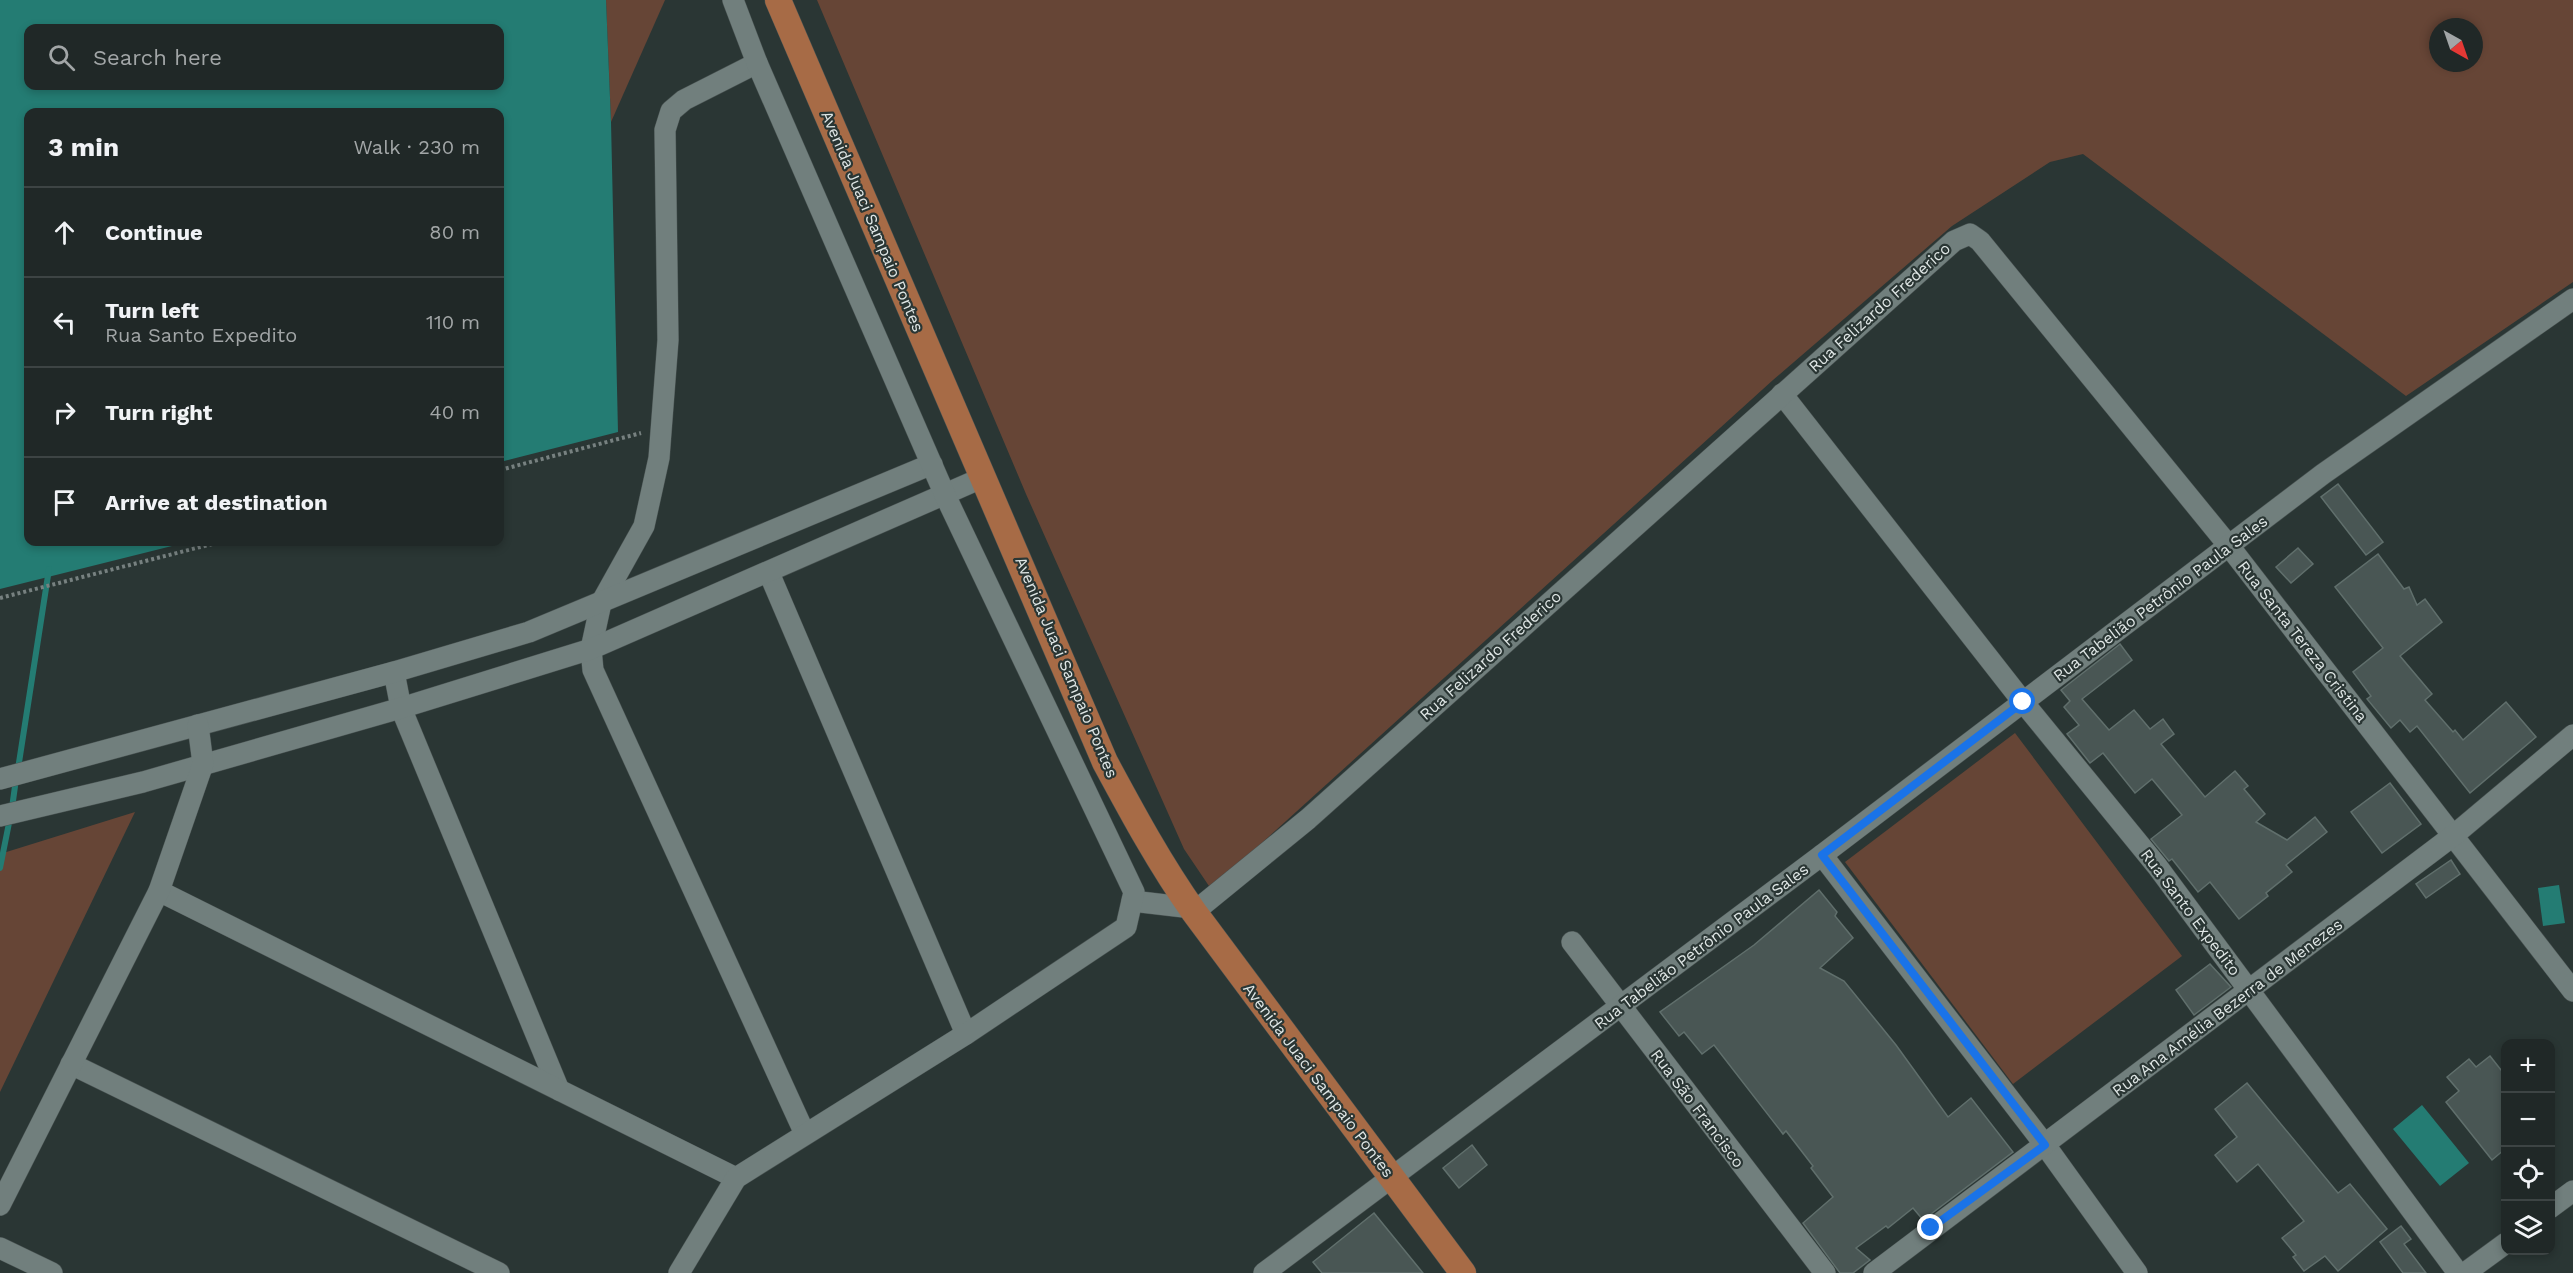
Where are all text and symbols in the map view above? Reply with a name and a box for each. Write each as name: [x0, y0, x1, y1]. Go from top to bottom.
north arrow: [2429, 18, 2483, 72]
search box: [24, 24, 504, 90]
icon: search: [45, 41, 78, 74]
text: Search here: [93, 45, 222, 70]
street label: Avenida Juaci Sampaio Pontes: [817, 108, 928, 335]
text: 3 min: [48, 132, 119, 162]
text: Walk · 230 m: [353, 135, 480, 159]
icon: ahead: [48, 216, 81, 249]
text: Continue: [105, 220, 203, 245]
text: 80 m: [429, 220, 480, 244]
street label: Rua Felizardo Frederico: [1805, 239, 1954, 376]
text: Turn left: [105, 298, 199, 323]
icon: left: [48, 306, 81, 339]
text: 110 m: [426, 310, 480, 334]
text: Rua Santo Expedito: [105, 323, 297, 347]
icon: right: [48, 396, 81, 429]
text: Turn right: [105, 400, 212, 425]
text: 40 m: [429, 400, 480, 424]
icon: arrive: [48, 486, 81, 519]
text: Arrive at destination: [105, 490, 328, 515]
street label: Rua Tabelião Petrônio Paula Sales: [2049, 512, 2271, 685]
street label: Avenida Juaci Sampaio Pontes: [1011, 554, 1122, 781]
street label: Rua Santa Tereza Cristina: [2234, 557, 2371, 726]
street label: Rua Felizardo Frederico: [1416, 587, 1565, 724]
route start: [2009, 688, 2035, 714]
street label: Rua Santo Expedito: [2137, 845, 2244, 979]
street label: Rua Tabelião Petrônio Paula Sales: [1590, 860, 1812, 1033]
street label: Rua Ana Amélia Bezerra de Menezes: [2109, 915, 2346, 1100]
street label: Avenida Juaci Sampaio Pontes: [1239, 979, 1398, 1181]
map controls: [2501, 1039, 2555, 1255]
button: +: [2501, 1039, 2555, 1093]
street label: Rua São Francisco: [1647, 1045, 1748, 1171]
button: −: [2501, 1093, 2555, 1147]
button: locate: [2501, 1147, 2555, 1201]
button: layers: [2501, 1201, 2555, 1255]
route end: [1917, 1214, 1943, 1240]

